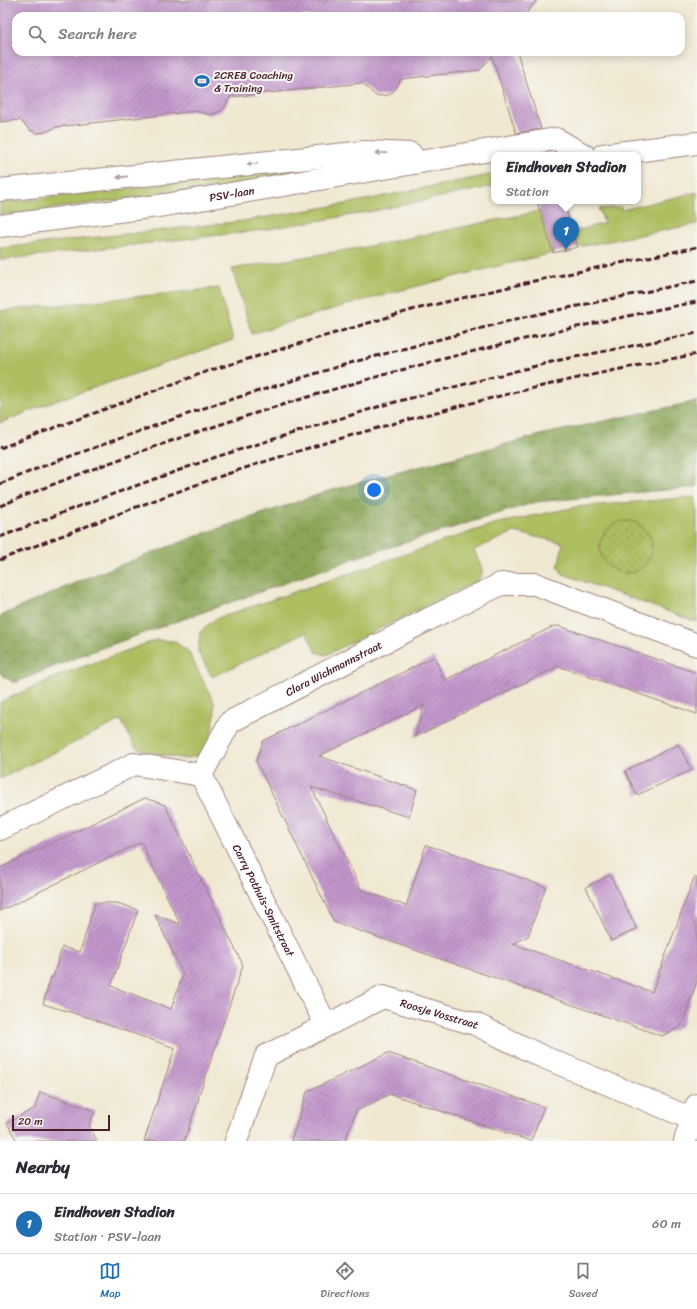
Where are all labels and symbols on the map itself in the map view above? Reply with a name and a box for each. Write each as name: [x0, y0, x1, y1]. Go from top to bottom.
place label: 2CRE8 Coaching & Training: [214, 66, 293, 98]
sports icon: 2CRE8 Coaching & Training: [193, 72, 211, 90]
one-way arrow: [374, 150, 387, 156]
one-way arrow: [246, 161, 258, 167]
one-way arrow: [116, 174, 128, 181]
street label: PSV-laan: [208, 181, 256, 207]
pin: 1: [553, 217, 579, 250]
your location: [364, 480, 384, 500]
street label: Clara Wichmannstraat: [282, 635, 386, 701]
street label: Carry Pothuis-Smitstraat: [227, 841, 300, 960]
street label: Roosje Vosstraat: [398, 993, 482, 1034]
scale bar: [12, 1113, 110, 1132]

